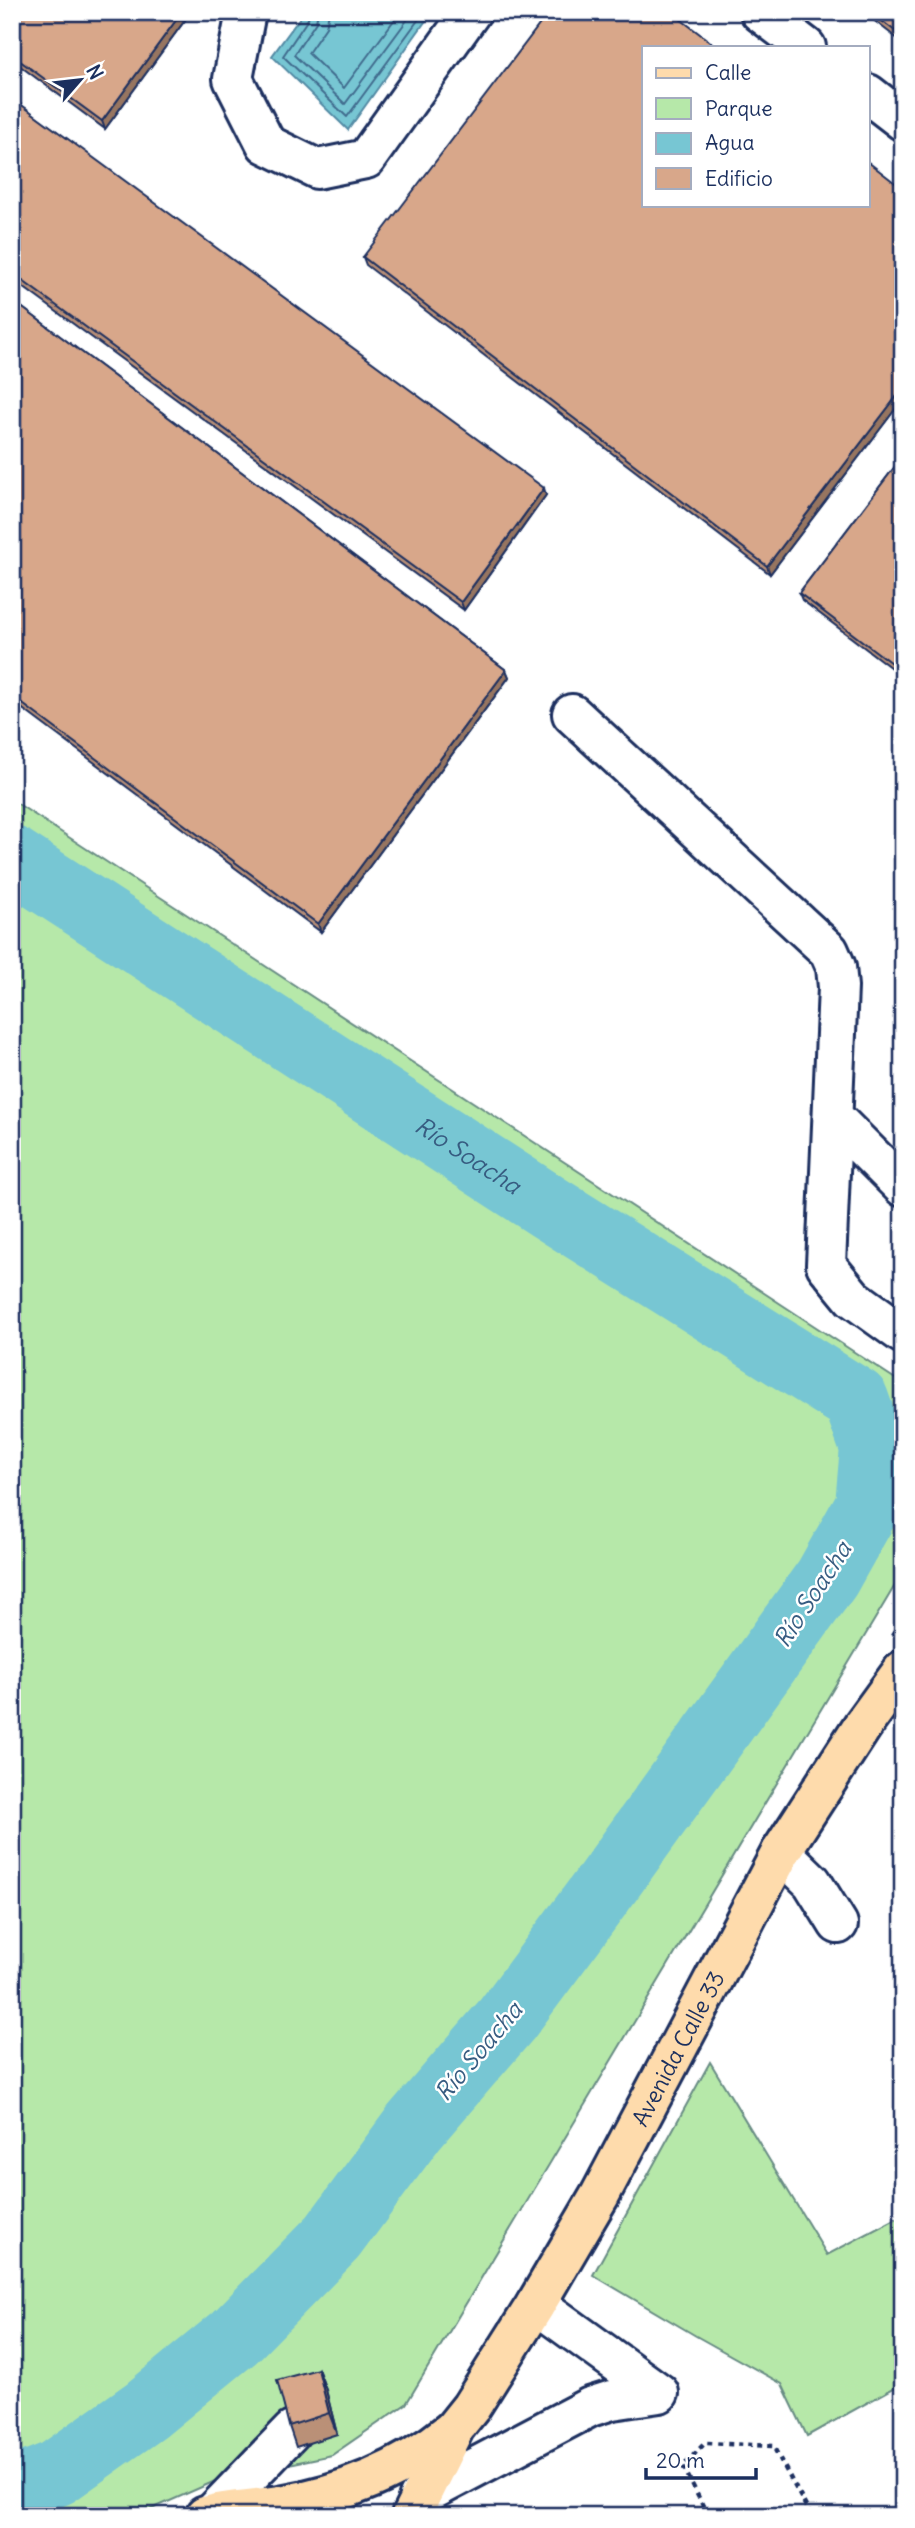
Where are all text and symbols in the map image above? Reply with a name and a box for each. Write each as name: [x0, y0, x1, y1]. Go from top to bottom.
north arrow: [46, 46, 116, 116]
legend: [642, 46, 870, 206]
text: Calle: [705, 59, 751, 86]
text: N: [81, 61, 109, 83]
text: Parque: [705, 95, 773, 122]
text: Agua: [705, 129, 754, 156]
text: Edificio: [705, 165, 773, 192]
water label: Río Soacha: [410, 1110, 528, 1201]
water label: Río Soacha: [767, 1534, 858, 1653]
street label: Avenida Calle 33: [625, 1966, 730, 2131]
water label: Río Soacha: [428, 1994, 529, 2107]
scale bar: [646, 2437, 756, 2481]
text: 20 m: [656, 2447, 705, 2474]

